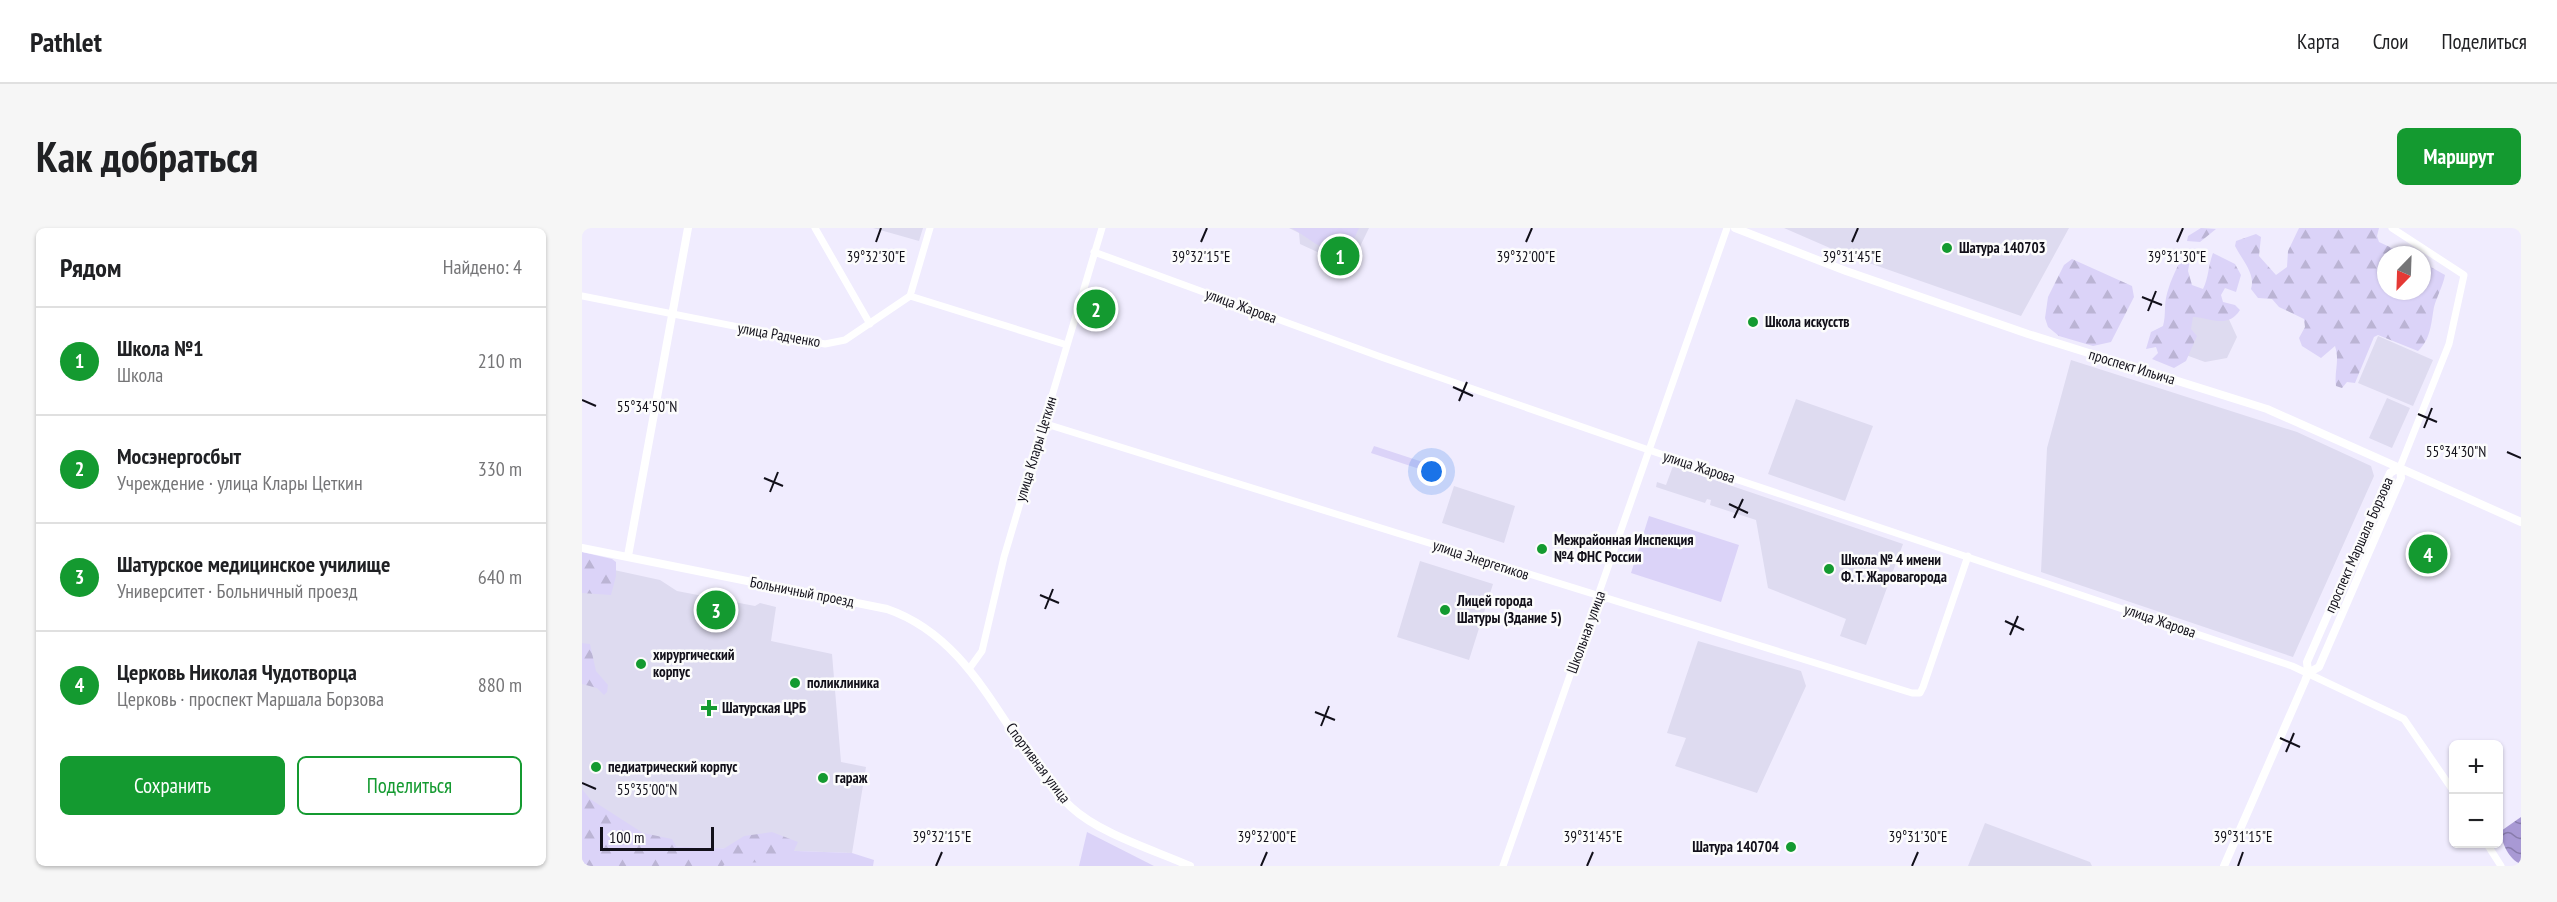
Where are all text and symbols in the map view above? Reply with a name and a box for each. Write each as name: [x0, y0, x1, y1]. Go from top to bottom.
text: Pathlet: [30, 23, 102, 60]
text: Карта: [2297, 28, 2340, 55]
text: Слои: [2373, 28, 2408, 55]
text: Поделиться: [2441, 28, 2527, 55]
button: Маршрут: [2397, 128, 2521, 185]
text: Как добраться: [36, 129, 258, 184]
pin: 1: [1320, 234, 1359, 279]
place label: Шатура 140703: [1959, 238, 2046, 257]
marker: Шатура 140703: [1940, 241, 1954, 255]
north arrow: [2377, 246, 2431, 300]
text: 39°32'30"E: [846, 247, 906, 266]
text: 39°32'15"E: [1171, 247, 1231, 266]
text: 39°32'00"E: [1496, 247, 1556, 266]
text: 39°31'45"E: [1822, 247, 1882, 266]
text: 39°31'30"E: [2147, 247, 2207, 266]
text: Рядом: [60, 251, 121, 284]
text: Найдено: 4: [443, 254, 522, 280]
street label: улица Жарова: [1203, 284, 1280, 327]
pin: 2: [1076, 286, 1116, 332]
place label: Школа искусств: [1765, 312, 1850, 331]
marker: Школа искусств: [1746, 315, 1760, 329]
street label: улица Радченко: [736, 318, 822, 351]
text: Школа №1: [117, 334, 204, 362]
street label: проспект Ильича: [2087, 344, 2178, 389]
text: 1: [75, 348, 84, 374]
text: 210 m: [478, 348, 522, 374]
text: Школа: [117, 362, 163, 388]
street label: улица Клары Цеткин: [1011, 394, 1061, 504]
text: 55°34'50"N: [617, 397, 677, 416]
text: Мосэнергосбыт: [117, 442, 241, 470]
text: 55°34'30"N: [2426, 442, 2486, 461]
street label: улица Жарова: [1661, 446, 1738, 487]
text: 2: [75, 456, 84, 482]
text: 330 m: [478, 456, 522, 482]
your location: [1417, 457, 1446, 486]
text: Учреждение · улица Клары Цеткин: [117, 470, 363, 496]
street label: проспект Маршала Борзова: [2320, 474, 2397, 616]
place label: Межрайонная Инспекция №4 ФНС России: [1554, 530, 1694, 566]
pin: 4: [2408, 532, 2448, 576]
street label: улица Энергетиков: [1431, 535, 1532, 584]
marker: Межрайонная Инспекция №4 ФНС России: [1535, 542, 1549, 556]
text: Шатурское медицинское училище: [117, 550, 390, 578]
place label: Школа № 4 имени Ф. Т. Жаровагорода: [1841, 550, 1947, 586]
marker: Школа № 4 имени Ф. Т. Жаровагорода: [1822, 562, 1836, 576]
text: 3: [75, 564, 84, 590]
text: 640 m: [478, 564, 522, 590]
street label: Больничный проезд: [748, 572, 856, 611]
text: Университет · Больничный проезд: [117, 578, 358, 604]
pin: 3: [696, 588, 736, 632]
street label: Школьная улица: [1562, 588, 1609, 676]
place label: Лицей города Шатуры (Здание 5): [1456, 591, 1562, 627]
street label: улица Жарова: [2122, 599, 2199, 642]
marker: Лицей города Шатуры (Здание 5): [1438, 603, 1452, 617]
place label: хирургический корпус: [653, 645, 735, 681]
marker: хирургический корпус: [634, 657, 648, 671]
text: Церковь Николая Чудотворца: [117, 658, 357, 686]
text: 4: [75, 672, 84, 698]
text: 880 m: [478, 672, 522, 698]
place label: поликлиника: [807, 673, 879, 692]
marker: поликлиника: [788, 676, 802, 690]
text: Церковь · проспект Маршала Борзова: [117, 686, 384, 712]
place label: Шатурская ЦРБ: [722, 698, 806, 717]
marker: Шатурская ЦРБ: [700, 699, 718, 717]
street label: Спортивная улица: [1002, 719, 1075, 807]
map controls: [2449, 740, 2503, 848]
button: +: [2449, 740, 2503, 794]
button: Сохранить: [60, 756, 285, 815]
button: Поделиться: [297, 756, 522, 815]
place label: педиатрический корпус: [608, 757, 738, 776]
marker: педиатрический корпус: [589, 760, 603, 774]
place label: гараж: [835, 768, 868, 787]
marker: гараж: [816, 771, 830, 785]
text: 55°35'00"N: [617, 780, 677, 799]
button: −: [2449, 794, 2503, 848]
scale bar: [600, 824, 714, 852]
text: 100 m: [609, 827, 644, 847]
text: 39°32'15"E: [912, 827, 972, 846]
text: 39°32'00"E: [1237, 827, 1297, 846]
text: 39°31'45"E: [1563, 827, 1623, 846]
text: 39°31'30"E: [1888, 827, 1948, 846]
text: 39°31'15"E: [2213, 827, 2273, 846]
place label: Шатура 140704: [1692, 837, 1779, 856]
marker: Шатура 140704: [1784, 840, 1798, 854]

